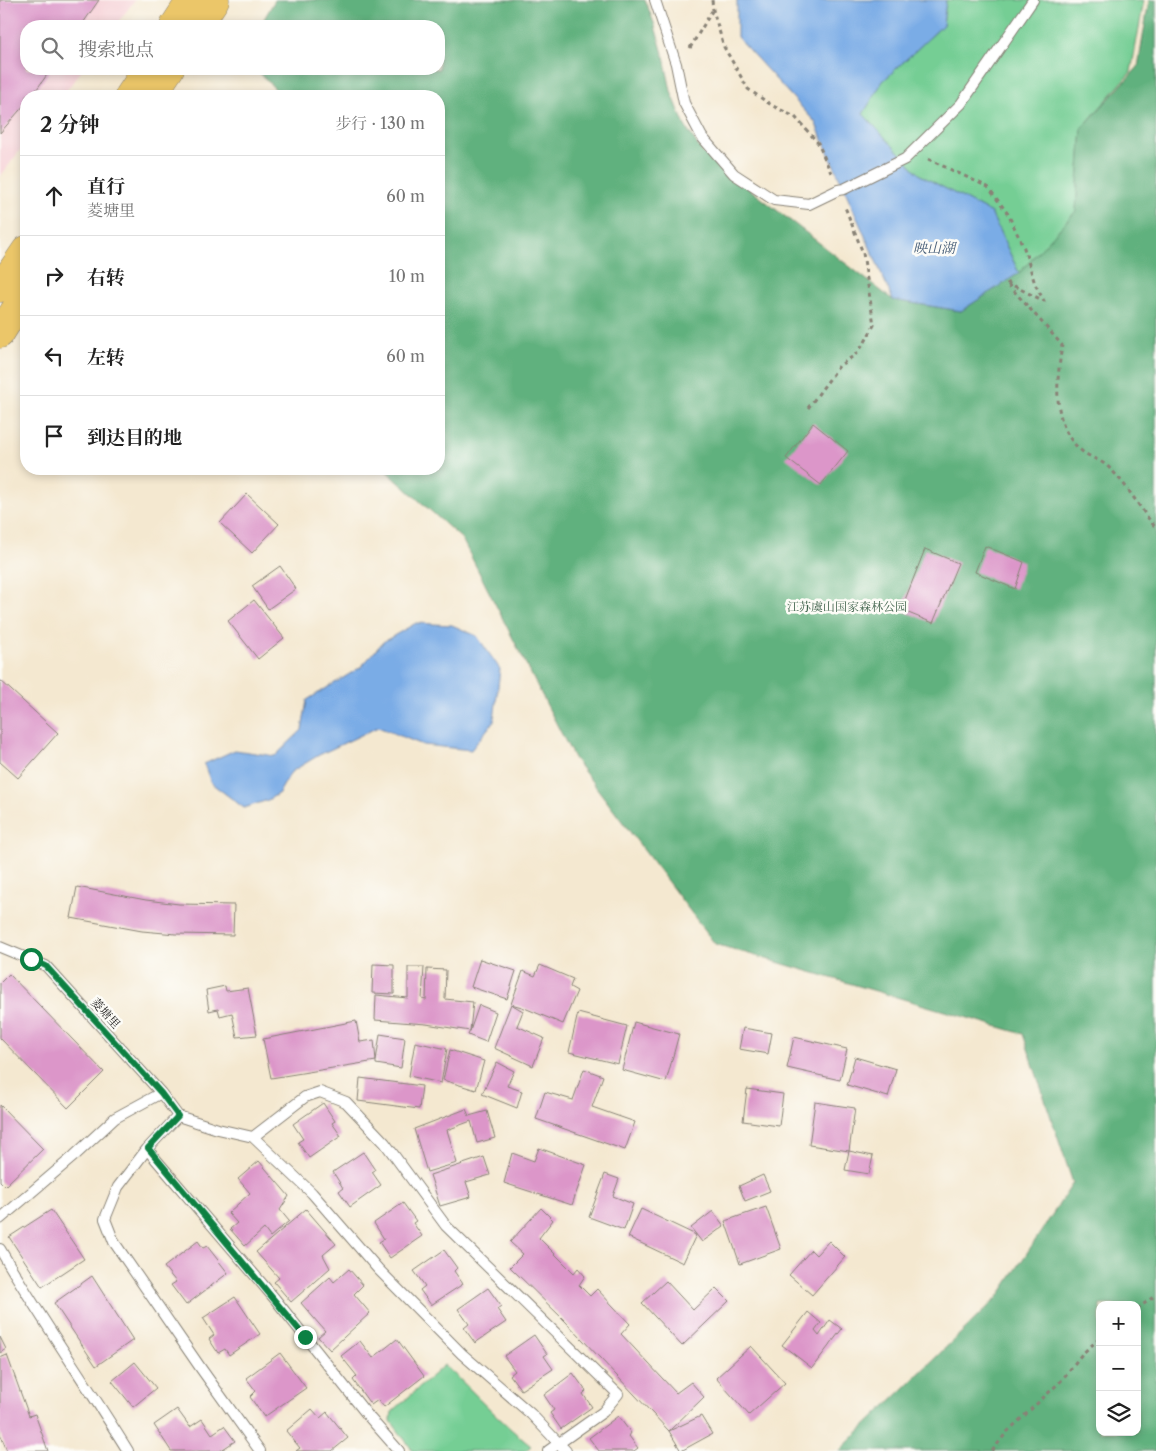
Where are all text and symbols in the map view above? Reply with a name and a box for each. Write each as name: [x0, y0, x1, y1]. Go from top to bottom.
search box: [20, 20, 445, 75]
icon: search: [38, 34, 66, 62]
text: 搜索地点: [78, 38, 154, 61]
text: 2 分钟: [40, 112, 100, 137]
text: 步行 · 130 m: [335, 113, 425, 133]
text: 直行: [87, 175, 125, 198]
icon: ahead: [40, 182, 68, 210]
text: 60 m: [386, 186, 425, 206]
text: 菱塘里: [87, 200, 135, 220]
water label: 映山湖: [913, 239, 958, 257]
icon: right: [40, 262, 68, 290]
text: 右转: [87, 266, 125, 289]
text: 10 m: [389, 266, 425, 286]
icon: left: [40, 342, 68, 370]
text: 左转: [87, 346, 125, 369]
text: 60 m: [386, 346, 425, 366]
icon: arrive: [40, 422, 68, 450]
text: 到达目的地: [87, 426, 182, 449]
park label: 江苏虞山国家森林公园: [787, 599, 907, 614]
route start: [20, 948, 43, 971]
street label: 菱塘里: [88, 995, 124, 1031]
map controls: [1096, 1301, 1141, 1436]
button: +: [1096, 1301, 1141, 1346]
route end: [294, 1326, 317, 1349]
button: −: [1096, 1346, 1141, 1391]
button: layers: [1096, 1391, 1141, 1436]

